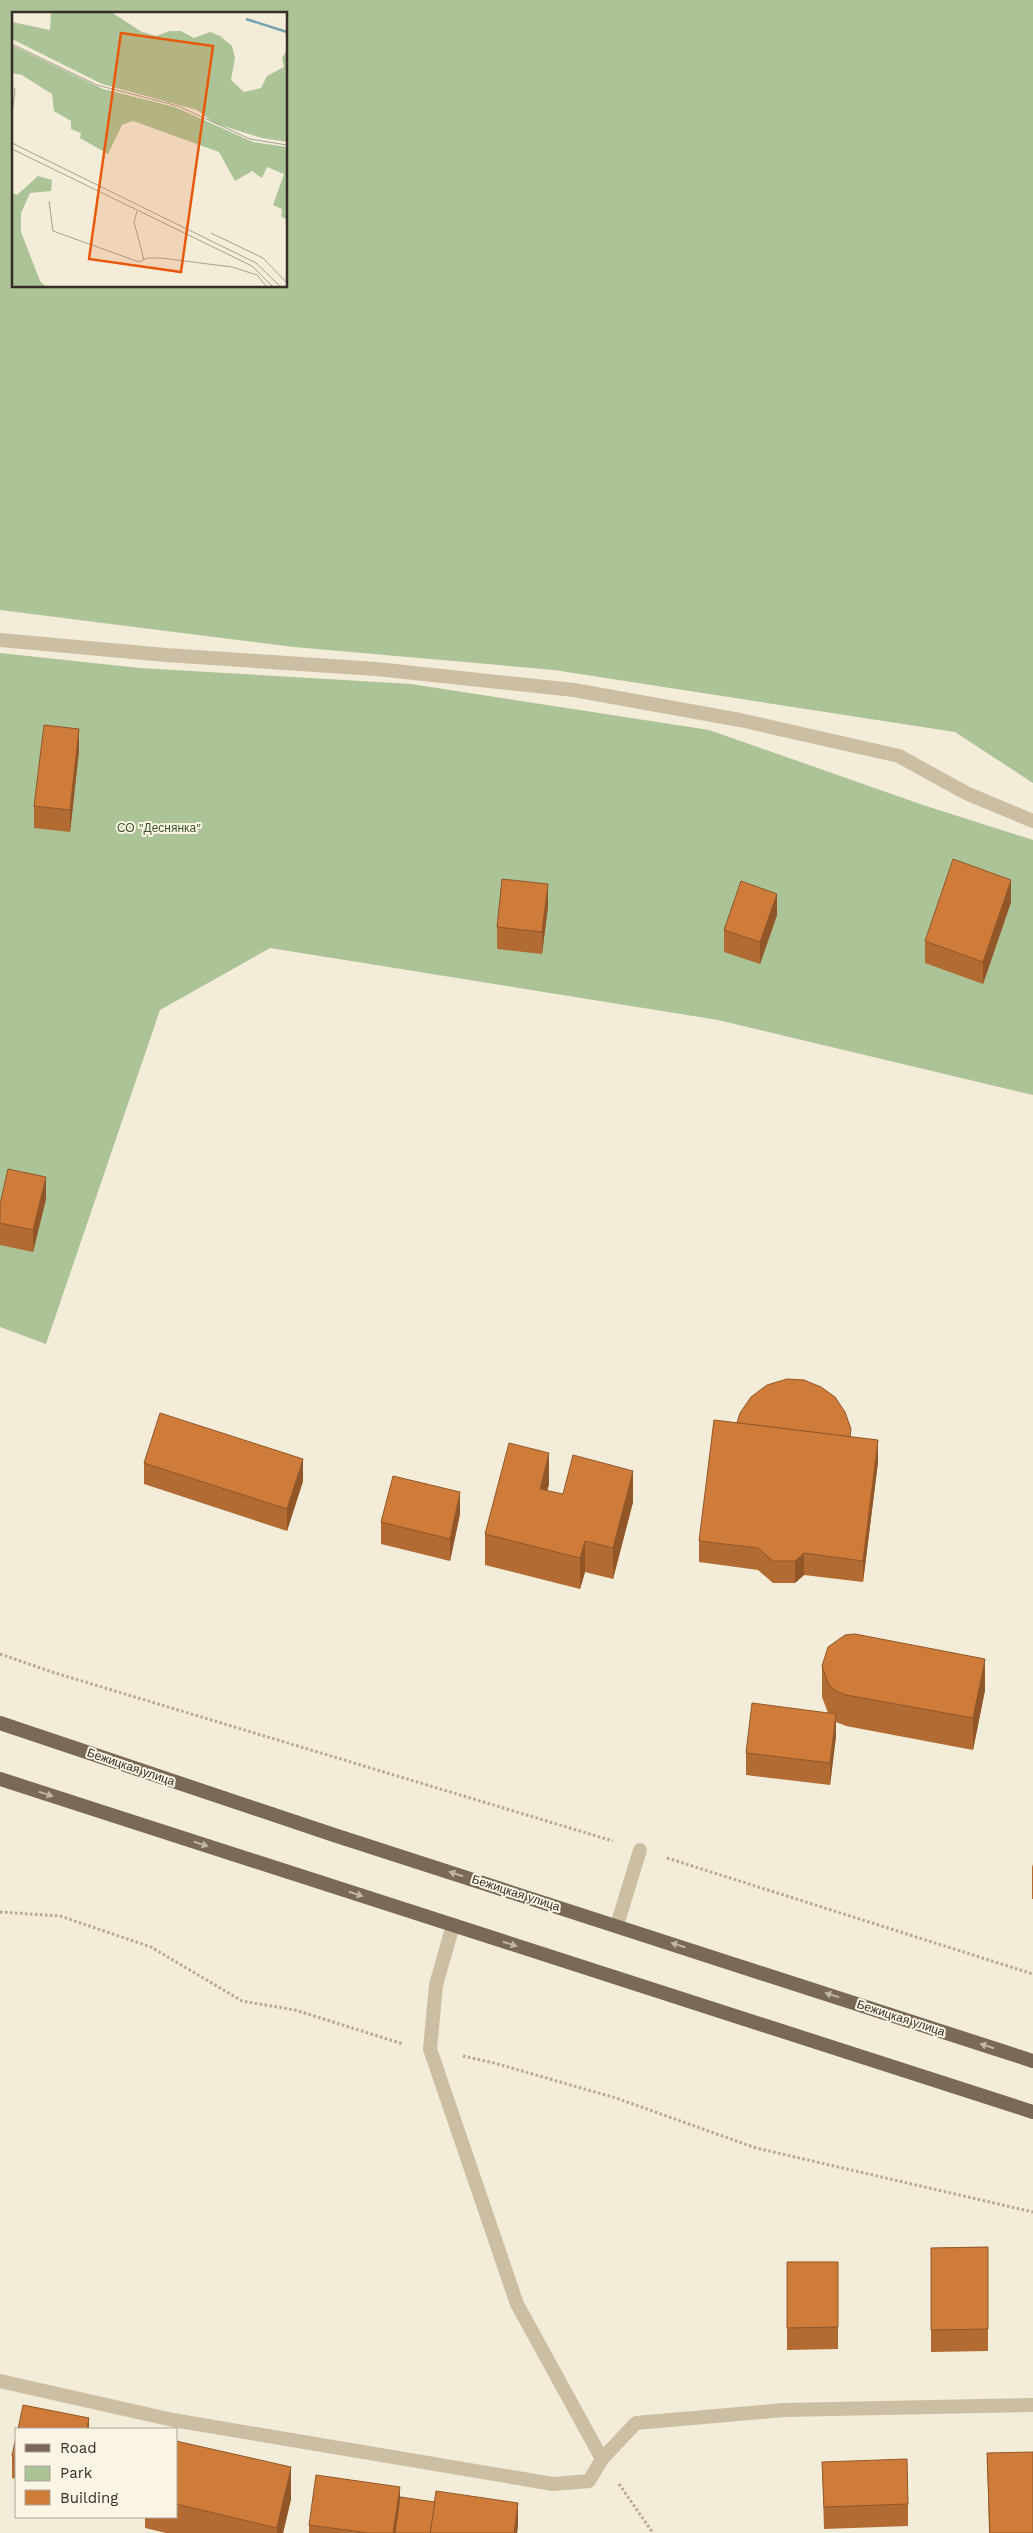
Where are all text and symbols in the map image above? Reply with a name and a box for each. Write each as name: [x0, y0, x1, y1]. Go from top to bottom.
inset map: [12, 12, 288, 288]
park label: СО "Деснянка": [117, 821, 201, 835]
street label: Бежицкая улица: [85, 1745, 177, 1789]
one-way arrow: [39, 1791, 54, 1798]
one-way arrow: [194, 1841, 209, 1849]
one-way arrow: [449, 1869, 464, 1877]
street label: Бежицкая улица: [470, 1872, 562, 1914]
one-way arrow: [348, 1891, 363, 1898]
one-way arrow: [503, 1941, 518, 1948]
one-way arrow: [670, 1941, 685, 1948]
one-way arrow: [825, 1991, 840, 1999]
street label: Бежицкая улица: [855, 1997, 947, 2039]
one-way arrow: [979, 2042, 994, 2049]
legend: [15, 2428, 178, 2518]
text: Road: [60, 2439, 97, 2457]
text: Park: [60, 2464, 93, 2482]
text: Building: [60, 2489, 118, 2507]

